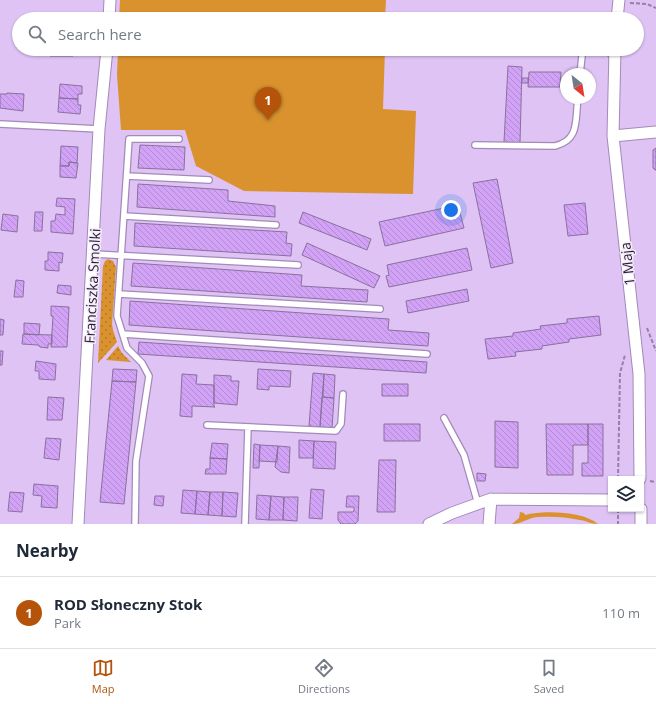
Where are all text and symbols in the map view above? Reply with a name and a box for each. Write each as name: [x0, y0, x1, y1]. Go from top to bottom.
search box: [12, 12, 644, 56]
icon: search: [26, 23, 48, 45]
text: Search here: [58, 24, 142, 44]
north arrow: [560, 68, 596, 104]
pin: 1: [255, 87, 281, 120]
your location: [441, 200, 461, 220]
street label: Franciszka Smolki: [80, 228, 104, 344]
street label: 1 Maja: [615, 241, 639, 287]
map controls: [608, 476, 644, 512]
button: layers: [608, 476, 644, 512]
text: Nearby: [16, 539, 78, 562]
text: ROD Słoneczny Stok: [54, 594, 202, 614]
text: 1: [25, 604, 33, 622]
text: 110 m: [602, 604, 640, 622]
text: Park: [54, 614, 81, 632]
tab: Map: [92, 657, 115, 696]
tab: Directions: [298, 657, 350, 696]
tab: Saved: [534, 657, 564, 696]

